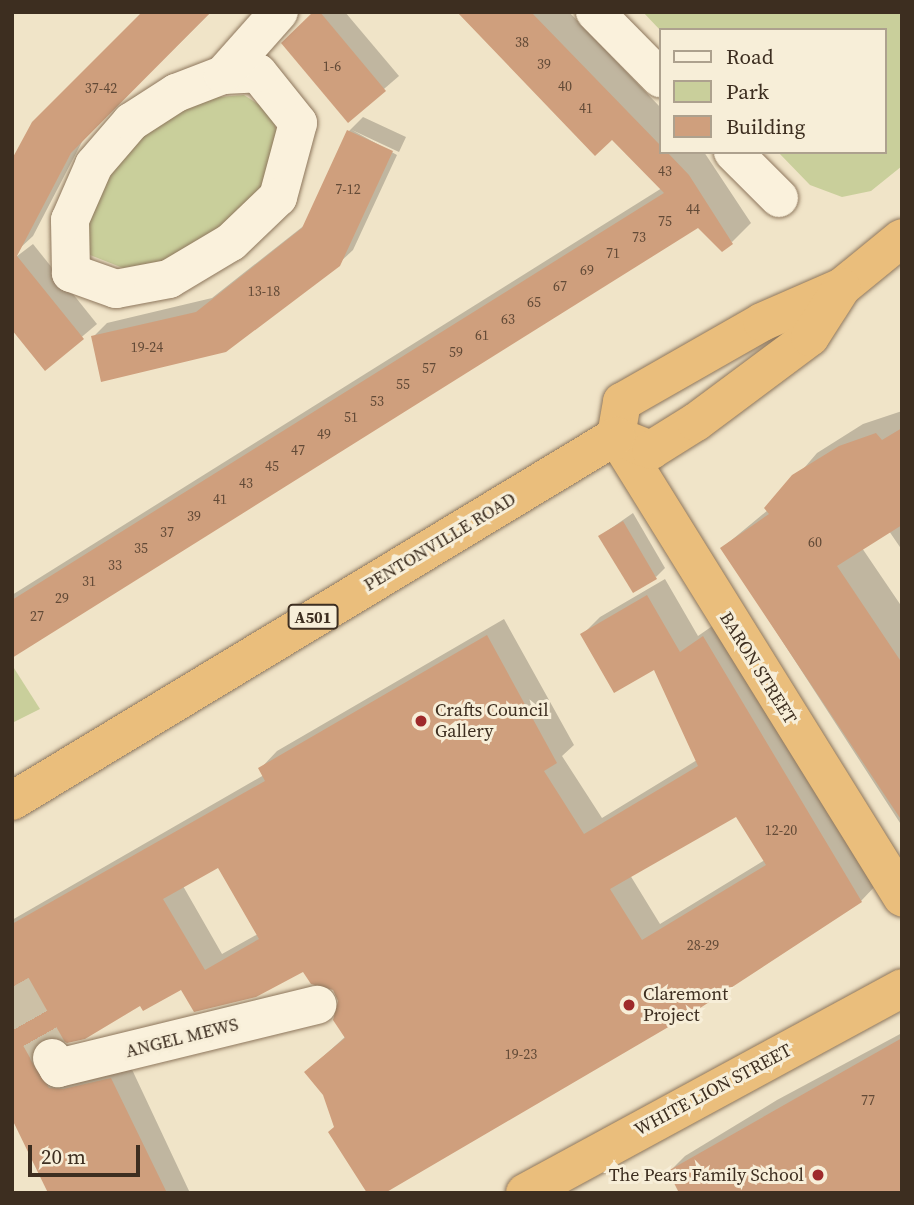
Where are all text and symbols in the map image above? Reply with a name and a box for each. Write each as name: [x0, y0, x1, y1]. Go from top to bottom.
legend: [659, 28, 886, 154]
house number: 38: [515, 34, 529, 50]
text: Road: [726, 42, 774, 71]
house number: 39: [537, 56, 551, 72]
house number: 1-6: [323, 58, 341, 74]
text: Park: [726, 77, 769, 106]
house number: 40: [558, 78, 572, 94]
house number: 37-42: [85, 80, 117, 96]
house number: 41: [579, 100, 593, 116]
text: Building: [726, 112, 805, 141]
house number: 43: [658, 163, 672, 179]
house number: 7-12: [335, 181, 361, 197]
house number: 44: [686, 201, 700, 217]
house number: 75: [658, 213, 672, 229]
house number: 73: [632, 229, 646, 245]
house number: 71: [606, 245, 620, 261]
house number: 69: [580, 262, 594, 278]
house number: 67: [553, 278, 567, 294]
house number: 13-18: [248, 283, 280, 299]
house number: 65: [527, 294, 541, 310]
house number: 63: [501, 311, 515, 327]
house number: 61: [475, 327, 489, 343]
house number: 19-24: [131, 339, 163, 355]
house number: 59: [449, 344, 463, 360]
house number: 57: [422, 360, 436, 376]
house number: 55: [396, 376, 410, 392]
house number: 53: [370, 393, 384, 409]
house number: 51: [344, 409, 358, 425]
house number: 49: [317, 426, 331, 442]
house number: 47: [291, 442, 305, 458]
house number: 45: [265, 458, 279, 474]
house number: 43: [239, 475, 253, 491]
street label: PENTONVILLE ROAD: [360, 488, 520, 596]
house number: 41: [213, 491, 227, 507]
house number: 39: [187, 508, 201, 524]
house number: 37: [160, 524, 174, 540]
house number: 60: [808, 534, 822, 550]
house number: 35: [134, 540, 148, 556]
house number: 33: [108, 557, 122, 573]
house number: 31: [82, 573, 96, 589]
house number: 29: [55, 590, 69, 606]
road number: A501: [287, 604, 339, 630]
house number: 27: [30, 608, 44, 624]
street label: BARON STREET: [715, 608, 801, 728]
place label: Crafts Council Gallery: [435, 700, 549, 742]
marker: Crafts Council Gallery: [413, 713, 429, 729]
house number: 12-20: [765, 822, 797, 838]
house number: 28-29: [687, 937, 719, 953]
place label: Claremont Project: [643, 984, 728, 1026]
marker: Claremont Project: [621, 997, 637, 1013]
street label: ANGEL MEWS: [123, 1014, 241, 1062]
street label: WHITE LION STREET: [631, 1039, 795, 1141]
house number: 19-23: [505, 1046, 537, 1062]
house number: 77: [861, 1092, 875, 1108]
scale bar: [32, 1132, 144, 1176]
text: 20 m: [41, 1142, 86, 1171]
place label: The Pears Family School: [609, 1164, 804, 1186]
marker: The Pears Family School: [810, 1167, 826, 1183]

